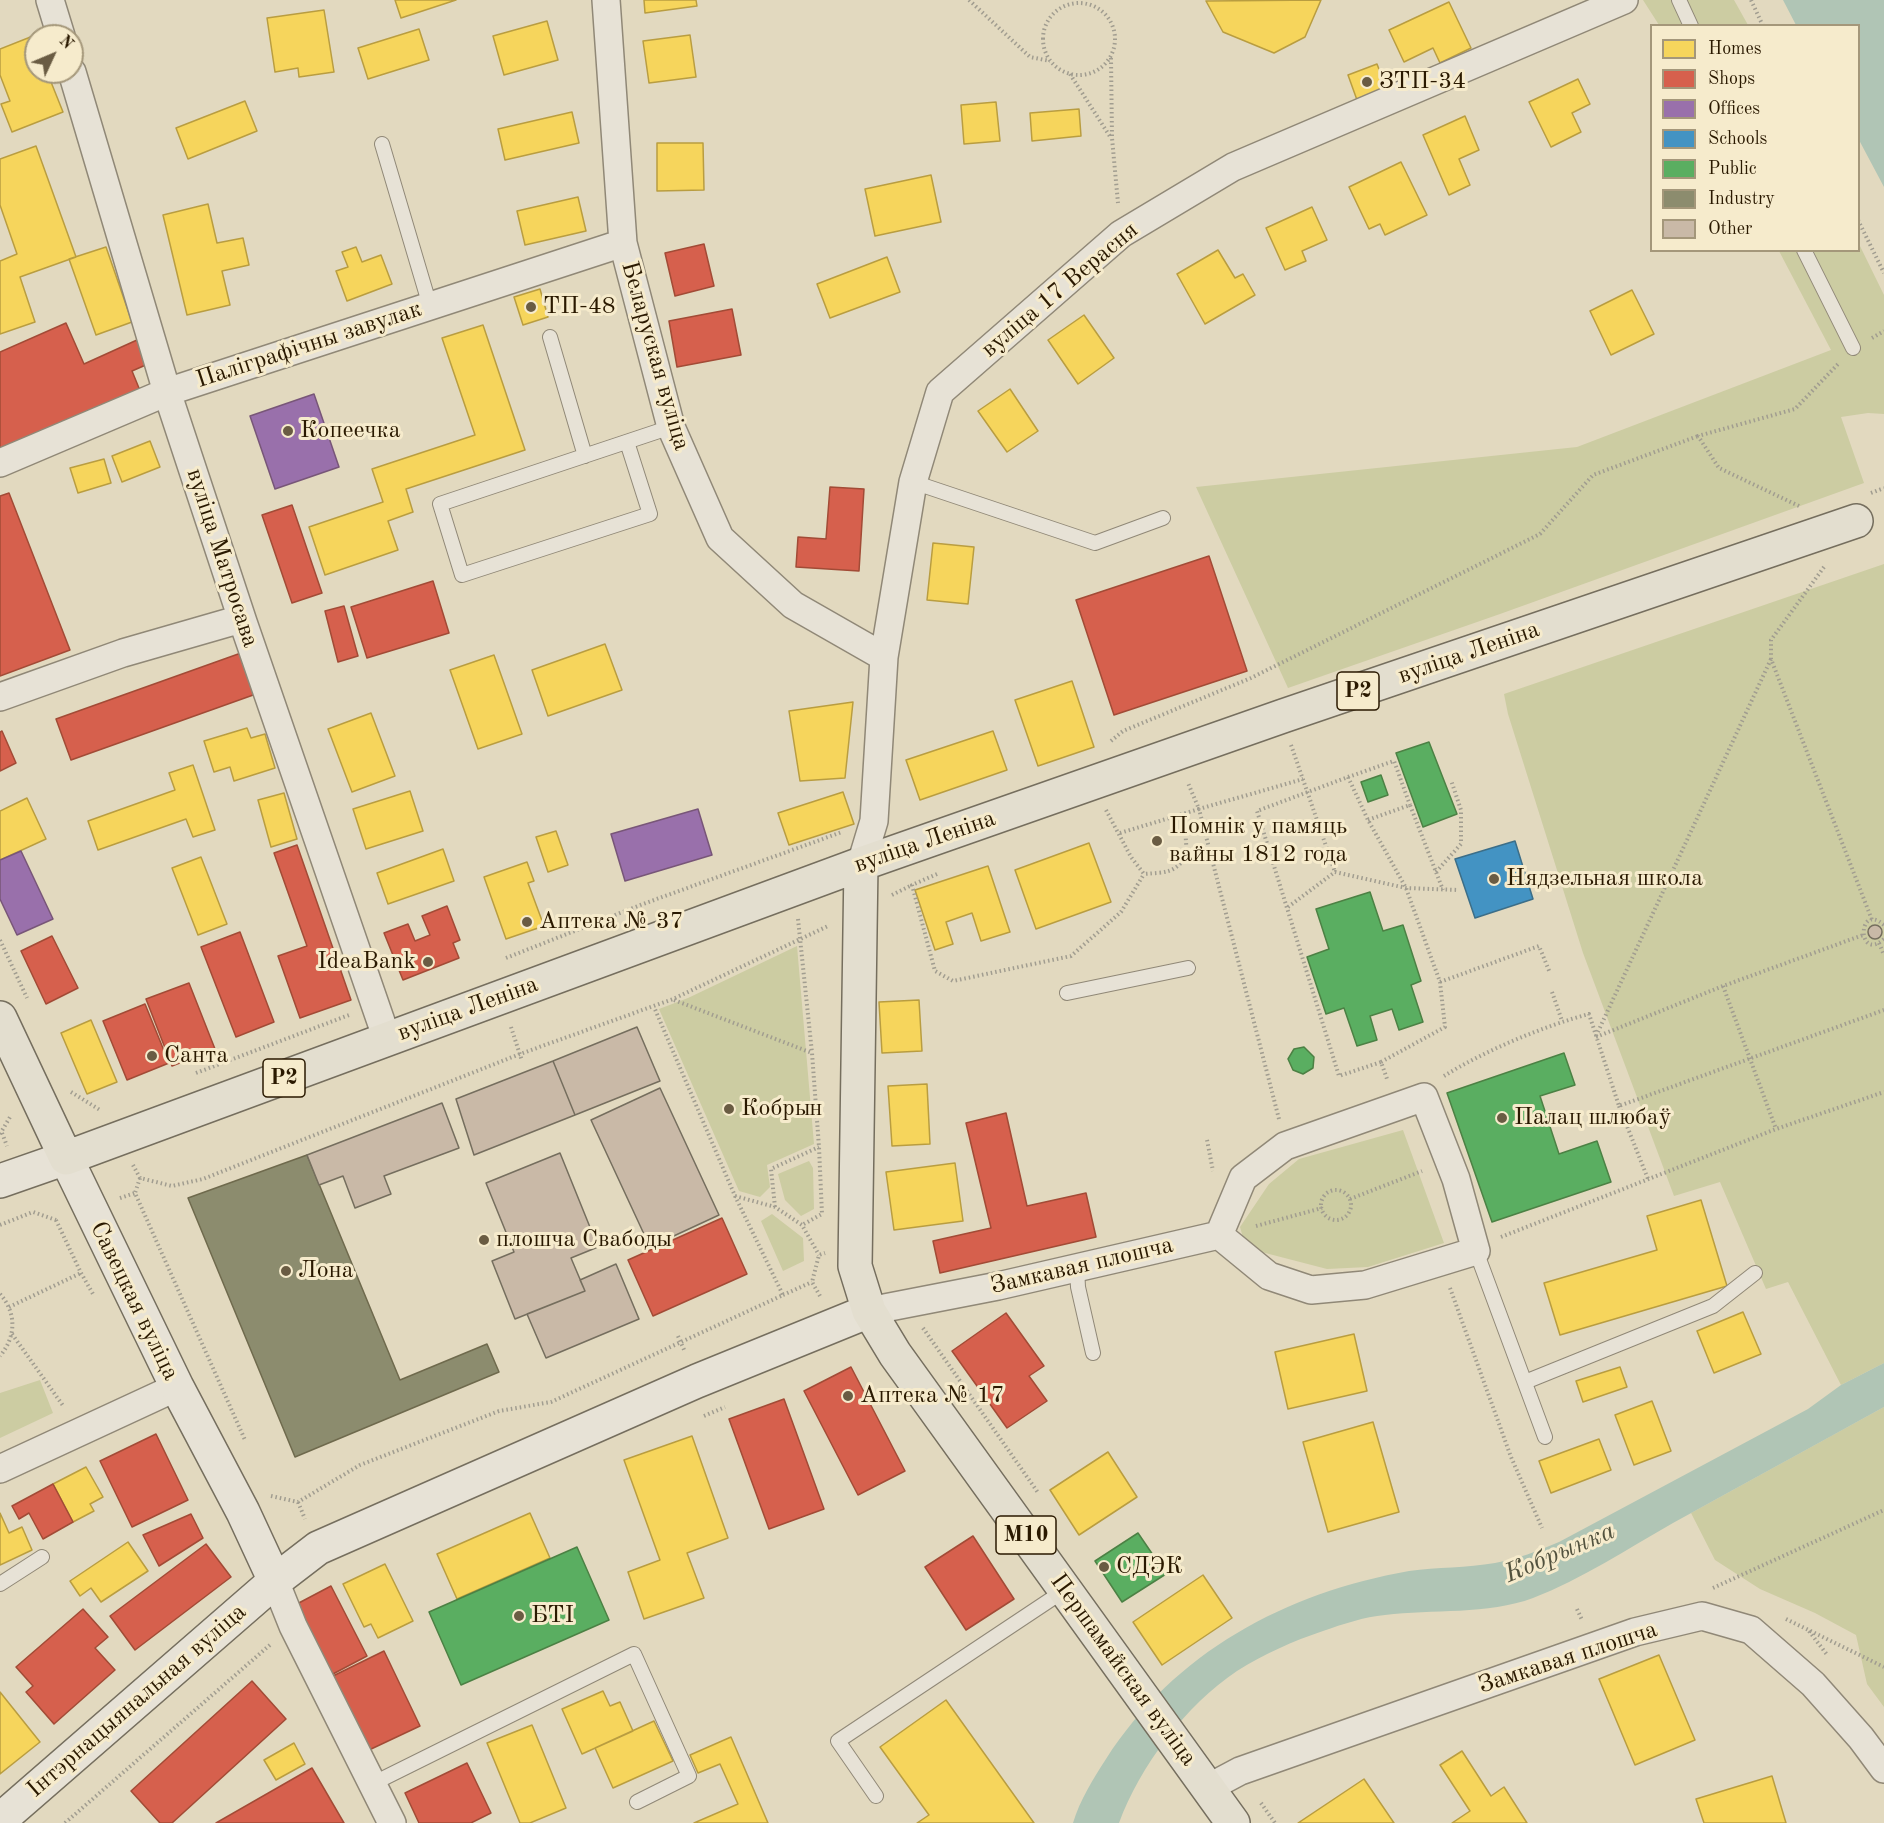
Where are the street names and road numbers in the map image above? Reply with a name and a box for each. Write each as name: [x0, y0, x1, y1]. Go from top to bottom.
street label: вуліца 17 Верасня: [976, 216, 1144, 364]
street label: Беларуская вуліца: [614, 258, 696, 454]
street label: Паліграфічны завулак: [193, 295, 425, 395]
street label: вуліца Матросава: [179, 465, 265, 651]
street label: вуліца Леніна: [1395, 615, 1543, 691]
road number: Р2: [1337, 672, 1379, 710]
street label: вуліца Леніна: [851, 804, 999, 880]
street label: вуліца Леніна: [394, 970, 542, 1048]
road number: Р2: [263, 1059, 305, 1097]
street label: Савецкая вуліца: [83, 1217, 185, 1385]
street label: Замкавая плошча: [988, 1231, 1176, 1301]
road number: М10: [996, 1516, 1056, 1554]
street label: Першамайская вуліца: [1043, 1568, 1203, 1772]
street label: Інтэрнацыянальная вуліца: [21, 1598, 253, 1804]
street label: Замкавая плошча: [1475, 1615, 1661, 1701]

